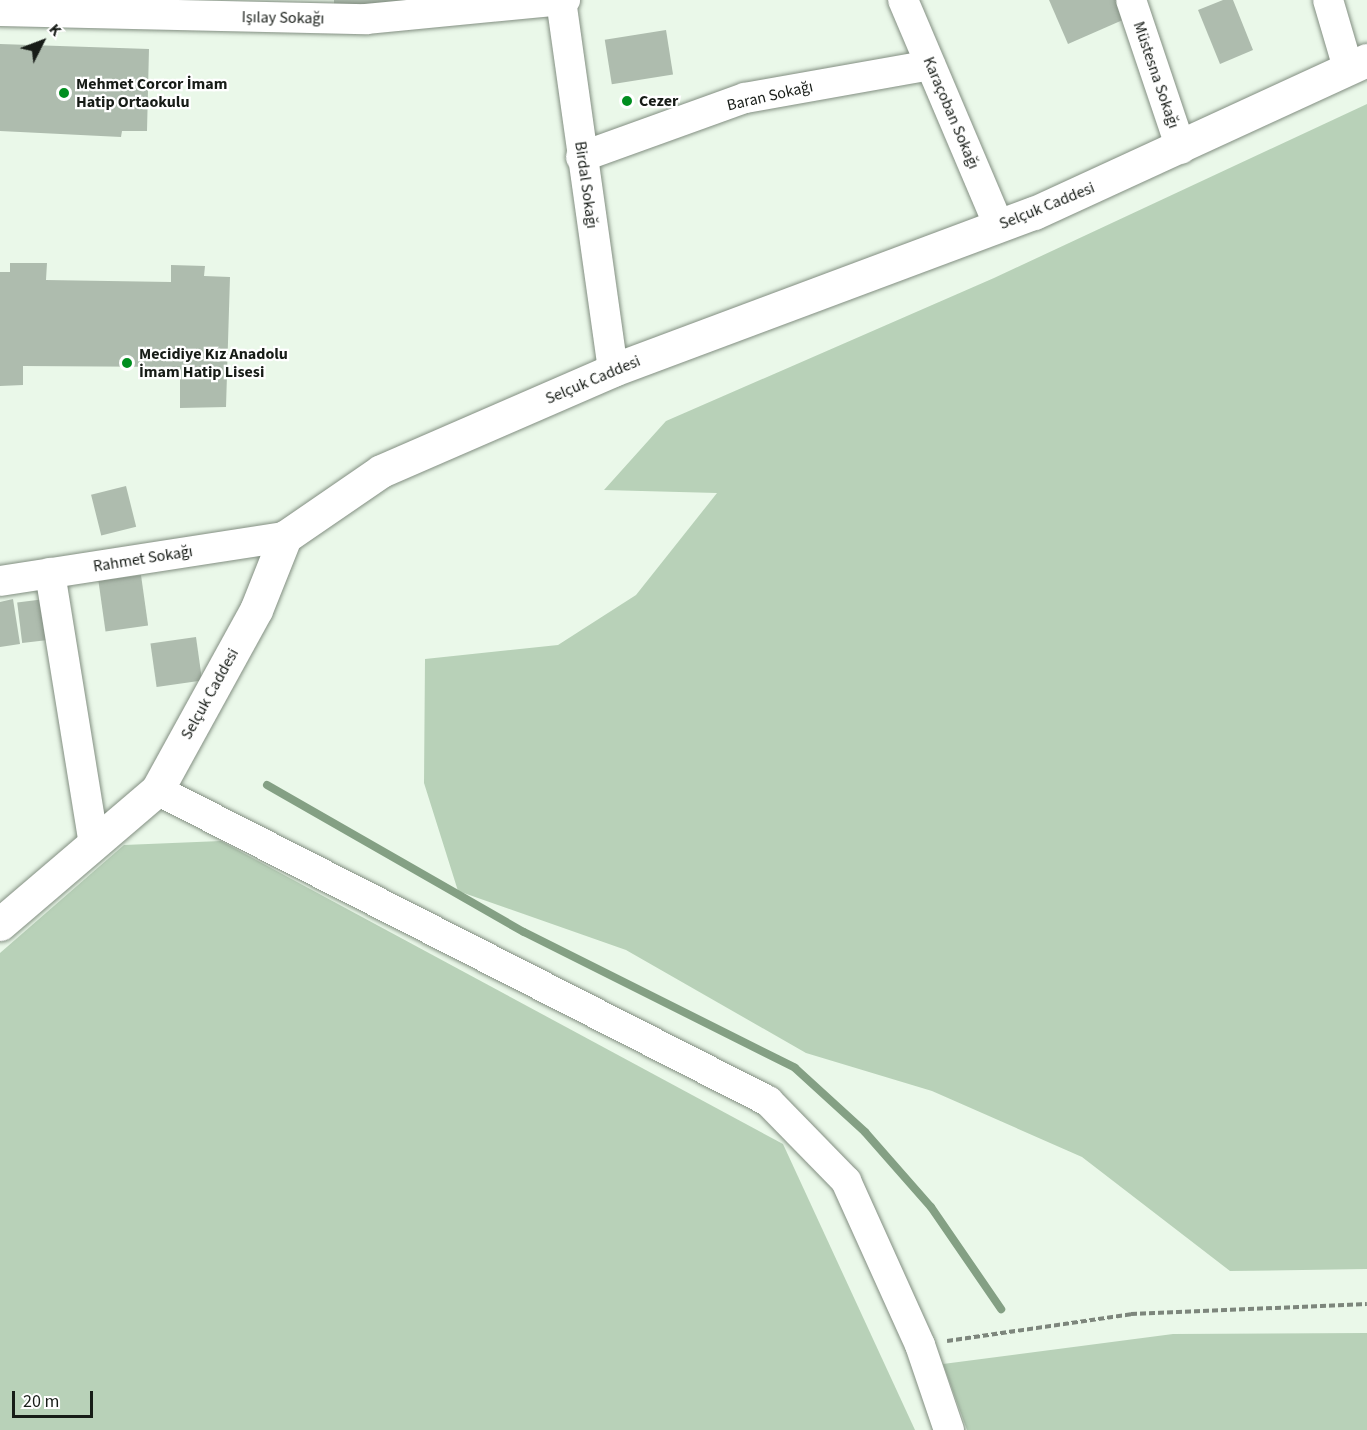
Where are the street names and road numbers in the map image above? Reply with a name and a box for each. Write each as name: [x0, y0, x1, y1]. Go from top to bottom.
street label: Işılay Sokağı: [241, 8, 325, 28]
street label: Müstesna Sokağı: [1129, 19, 1183, 131]
street label: Karaçoban Sokağı: [919, 54, 983, 172]
street label: Baran Sokağı: [725, 77, 815, 115]
street label: Birdal Sokağı: [570, 140, 602, 230]
street label: Selçuk Caddesi: [996, 178, 1098, 234]
street label: Selçuk Caddesi: [543, 351, 643, 409]
street label: Rahmet Sokağı: [92, 542, 194, 576]
street label: Selçuk Caddesi: [177, 645, 243, 743]

